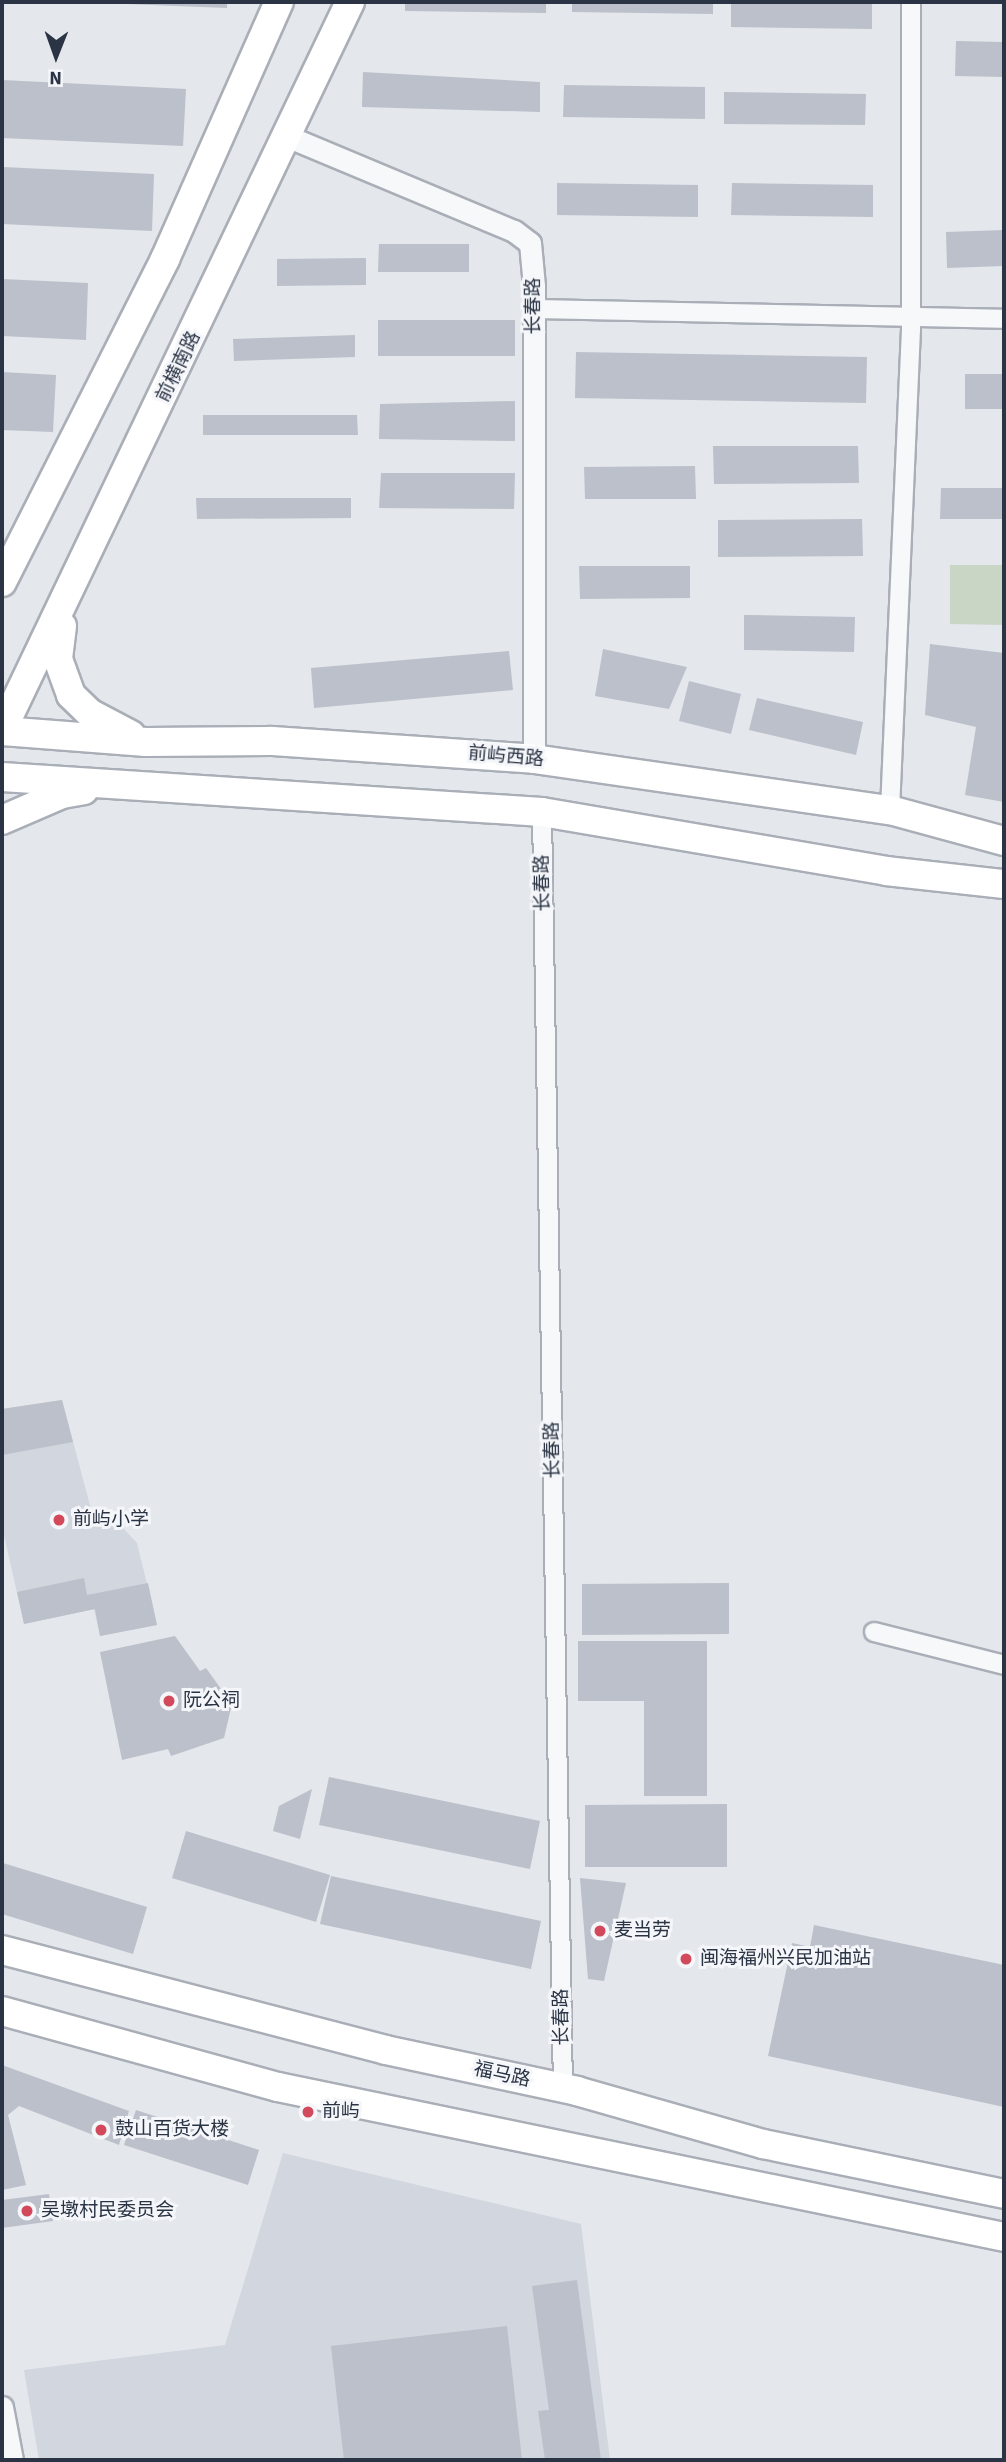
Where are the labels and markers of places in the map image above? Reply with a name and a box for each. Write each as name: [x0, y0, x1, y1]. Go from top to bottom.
place label: 前屿小学: [73, 1509, 149, 1531]
marker: 前屿小学: [51, 1512, 67, 1528]
place label: 阮公祠: [183, 1690, 240, 1712]
marker: 阮公祠: [161, 1693, 177, 1709]
place label: 麦当劳: [614, 1920, 671, 1942]
marker: 麦当劳: [592, 1923, 608, 1939]
place label: 闽海福州兴民加油站: [700, 1948, 871, 1970]
marker: 闽海福州兴民加油站: [678, 1951, 694, 1967]
place label: 前屿: [322, 2101, 360, 2123]
marker: 前屿: [300, 2104, 316, 2120]
place label: 鼓山百货大楼: [115, 2119, 229, 2141]
marker: 鼓山百货大楼: [93, 2122, 109, 2138]
place label: 吴墩村民委员会: [41, 2200, 174, 2222]
marker: 吴墩村民委员会: [19, 2203, 35, 2219]

